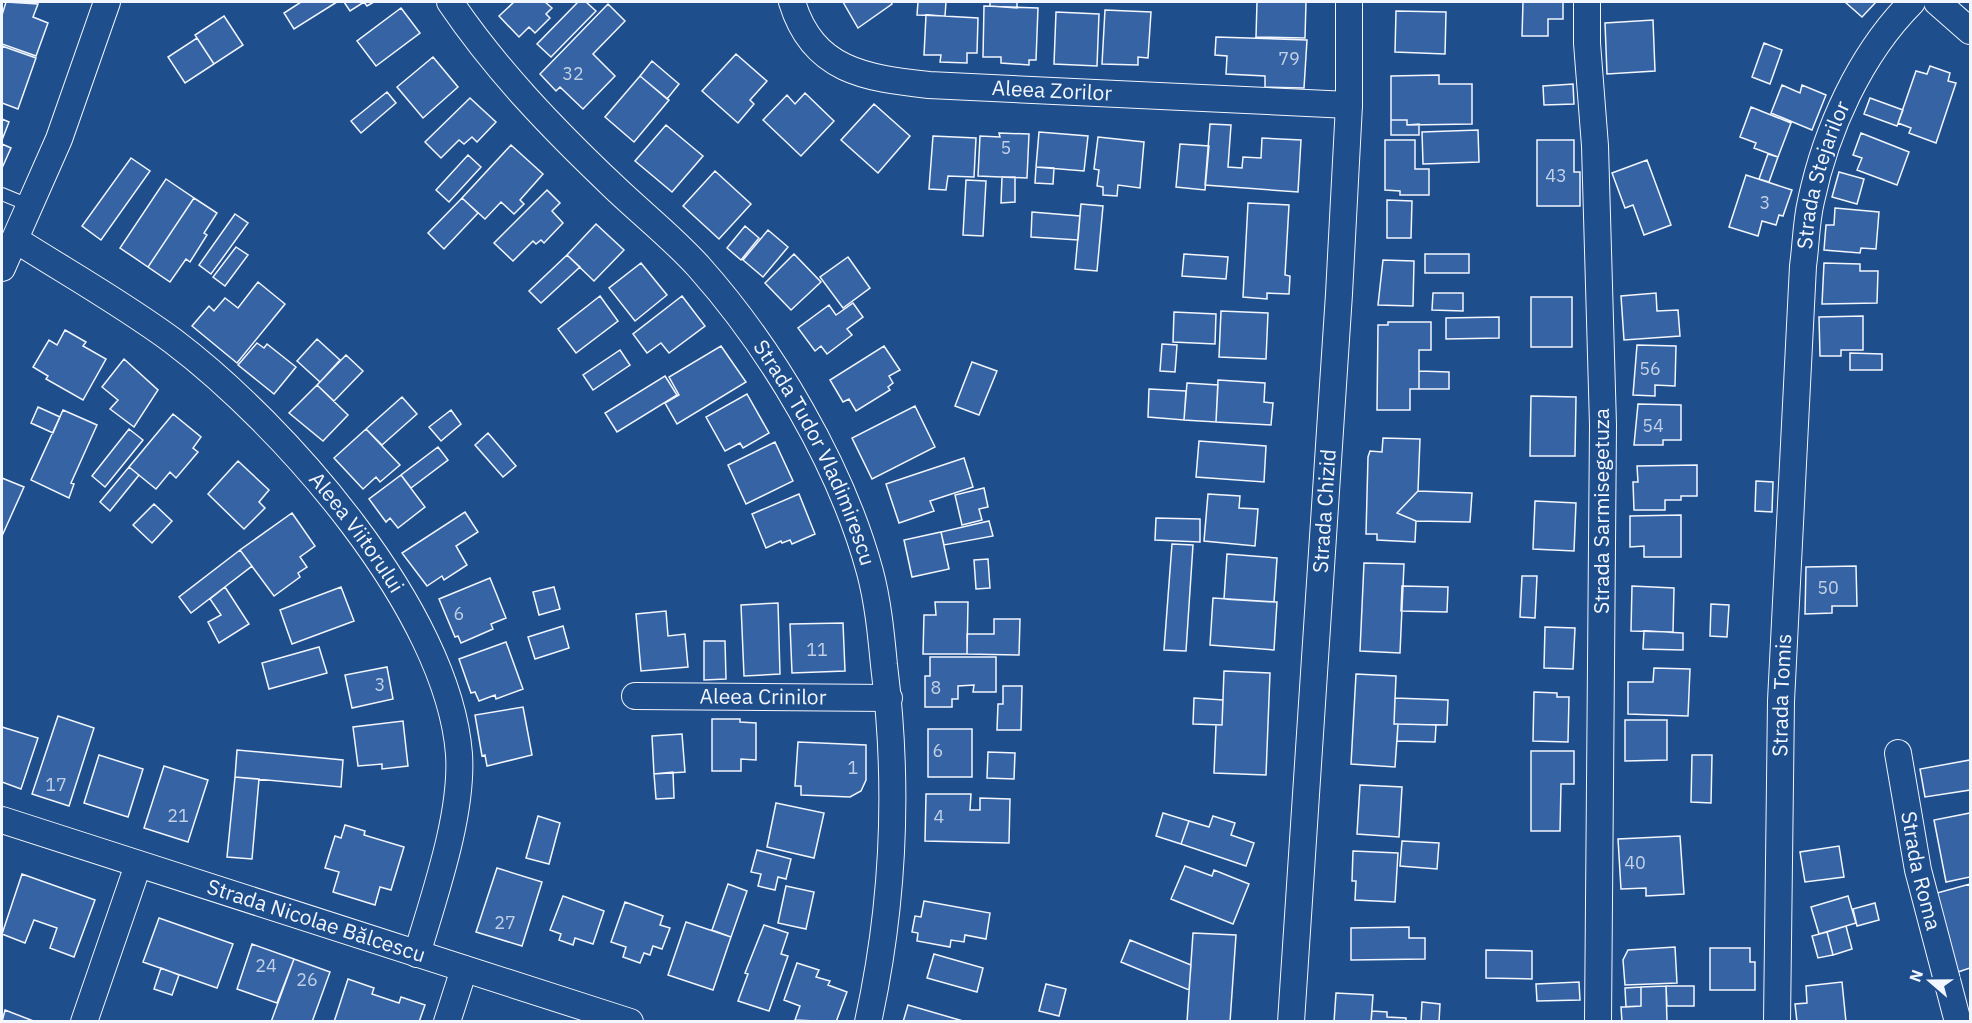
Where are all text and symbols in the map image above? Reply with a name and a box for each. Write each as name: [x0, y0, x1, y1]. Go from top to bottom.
house number: 79: [1278, 47, 1300, 70]
house number: 32: [562, 62, 584, 85]
street label: Aleea Zorilor: [991, 73, 1113, 107]
street label: Strada Stejarilor: [1790, 96, 1856, 250]
house number: 5: [1001, 136, 1011, 159]
house number: 43: [1545, 164, 1567, 187]
house number: 3: [1760, 191, 1770, 214]
street label: Strada Tudor Vladimirescu: [748, 334, 882, 569]
house number: 56: [1639, 357, 1661, 380]
street label: Strada Sarmisegetuza: [1587, 408, 1615, 614]
house number: 54: [1642, 414, 1664, 437]
street label: Strada Chizid: [1306, 448, 1342, 574]
street label: Aleea Viitorului: [303, 466, 411, 598]
house number: 50: [1817, 576, 1839, 599]
house number: 6: [454, 602, 464, 625]
street label: Strada Tomis: [1765, 633, 1797, 757]
house number: 11: [806, 638, 828, 661]
house number: 3: [375, 673, 385, 696]
house number: 8: [931, 676, 941, 699]
street label: Aleea Crinilor: [699, 682, 827, 711]
house number: 6: [933, 739, 943, 762]
house number: 1: [848, 756, 858, 779]
house number: 17: [45, 773, 67, 796]
house number: 21: [167, 804, 189, 827]
house number: 4: [934, 805, 945, 828]
street label: Strada Roma: [1895, 809, 1948, 933]
house number: 40: [1624, 851, 1646, 874]
street label: Strada Nicolae Bălcescu: [204, 872, 429, 968]
house number: 27: [494, 911, 516, 934]
north arrow: [1900, 951, 1960, 1011]
house number: 24: [255, 954, 277, 977]
text: N: [1905, 967, 1927, 985]
house number: 26: [296, 968, 318, 991]

